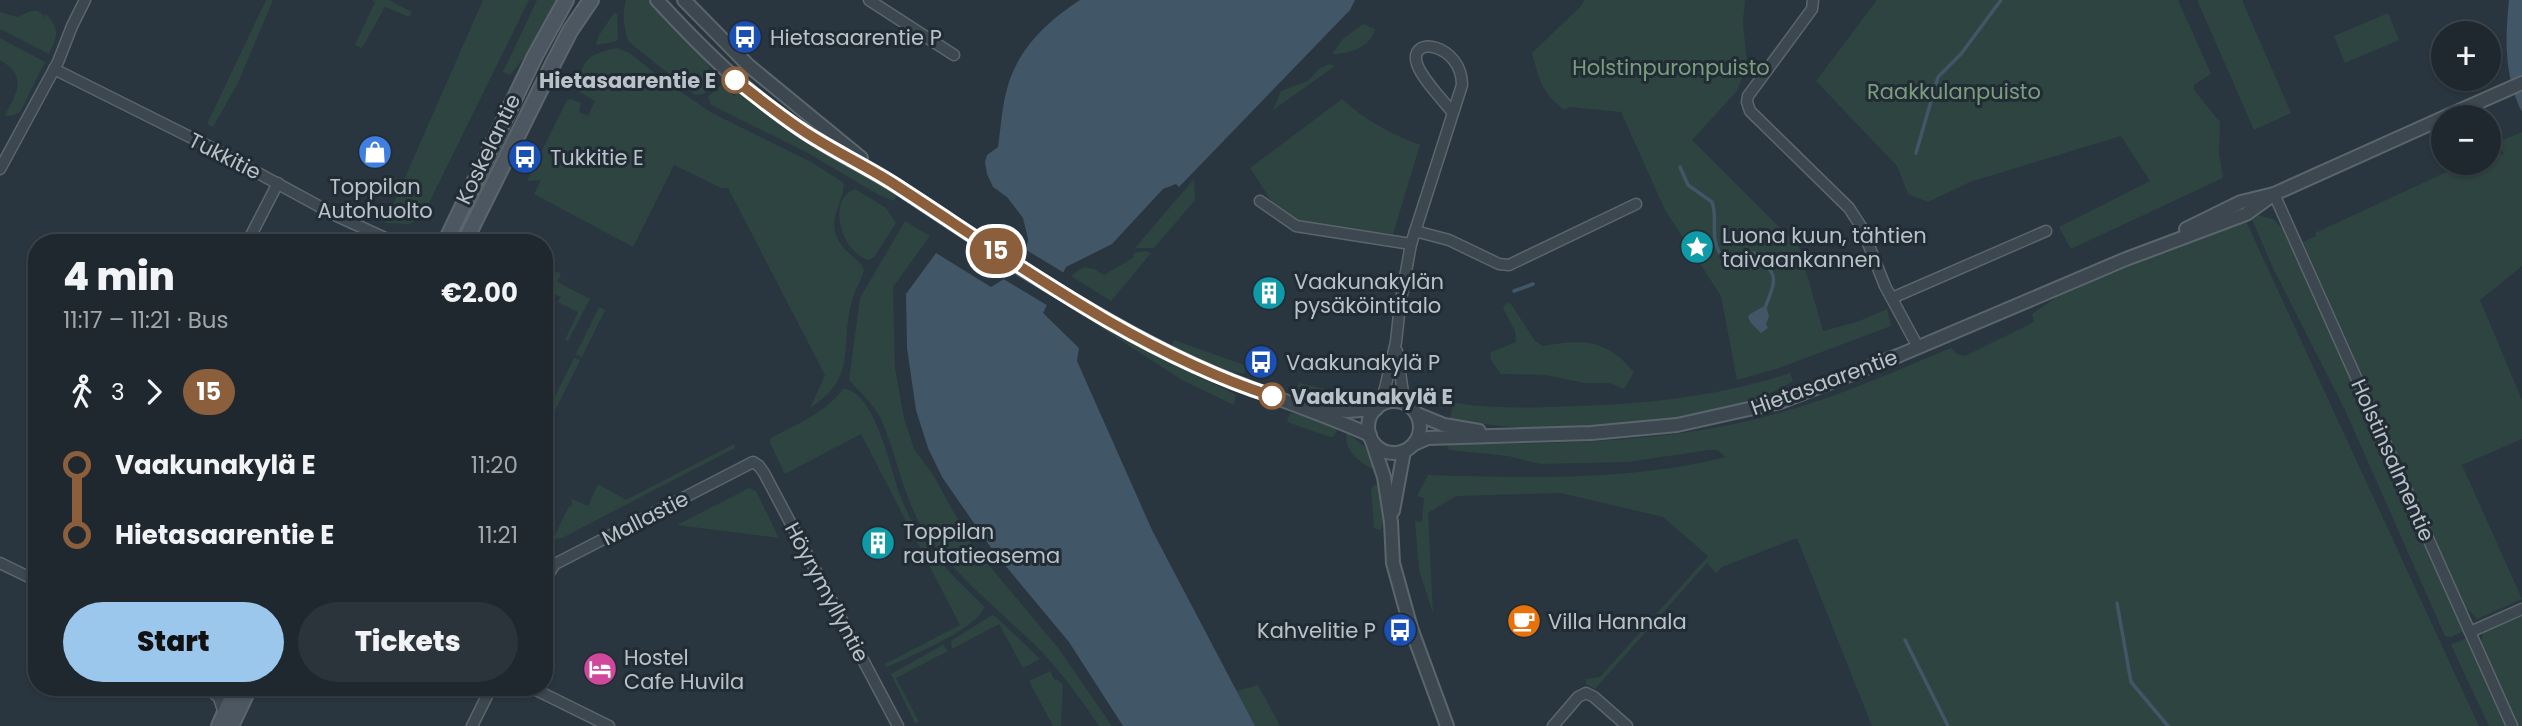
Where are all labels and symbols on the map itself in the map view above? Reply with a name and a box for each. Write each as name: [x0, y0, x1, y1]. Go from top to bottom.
bus stop icon: Hietasaarentie P: [726, 18, 764, 56]
place label: Hietasaarentie P: [770, 23, 942, 52]
park label: Holstinpuronpuisto: [1572, 53, 1770, 82]
place label: Hietasaarentie E: [539, 66, 716, 95]
marker: Hietasaarentie E: [722, 67, 748, 93]
park label: Raakkulanpuisto: [1867, 77, 2041, 106]
street label: Koskelantie: [449, 89, 527, 209]
street label: Tukkitie: [184, 126, 266, 186]
shop icon: Toppilan Autohuolto: [356, 133, 394, 171]
bus stop icon: Tukkitie E: [506, 138, 544, 176]
place label: Tukkitie E: [550, 143, 644, 172]
place label: Toppilan Autohuolto: [317, 172, 433, 225]
place label: Luona kuun, tähtien taivaankannen: [1722, 221, 1927, 274]
line badge: 15: [964, 228, 1028, 274]
place icon: Luona kuun, tähtien taivaankannen: [1678, 228, 1716, 266]
place label: Vaakunakylän pysäköintitalo: [1294, 267, 1444, 320]
building icon: Vaakunakylän pysäköintitalo: [1250, 274, 1288, 312]
street label: Hietasaarentie: [1747, 342, 1901, 422]
bus stop icon: Vaakunakylä P: [1242, 343, 1280, 381]
place label: Vaakunakylä P: [1286, 348, 1440, 377]
street label: Holstinsalmentie: [2344, 374, 2442, 546]
place label: Vaakunakylä E: [1291, 382, 1453, 411]
marker: Vaakunakylä E: [1259, 383, 1285, 409]
street label: Mallastie: [597, 484, 693, 552]
street label: Höyrymyllyntie: [778, 517, 876, 667]
place label: Toppilan rautatieasema: [903, 517, 1060, 570]
building icon: Toppilan rautatieasema: [859, 524, 897, 562]
cafe icon: Villa Hannala: [1505, 602, 1543, 640]
place label: Villa Hannala: [1548, 607, 1687, 636]
bus stop icon: Kahvelitie P: [1381, 611, 1419, 649]
place label: Kahvelitie P: [1257, 616, 1376, 645]
place label: Hostel Cafe Huvila: [624, 643, 744, 696]
hotel icon: Hostel Cafe Huvila: [581, 650, 619, 688]

